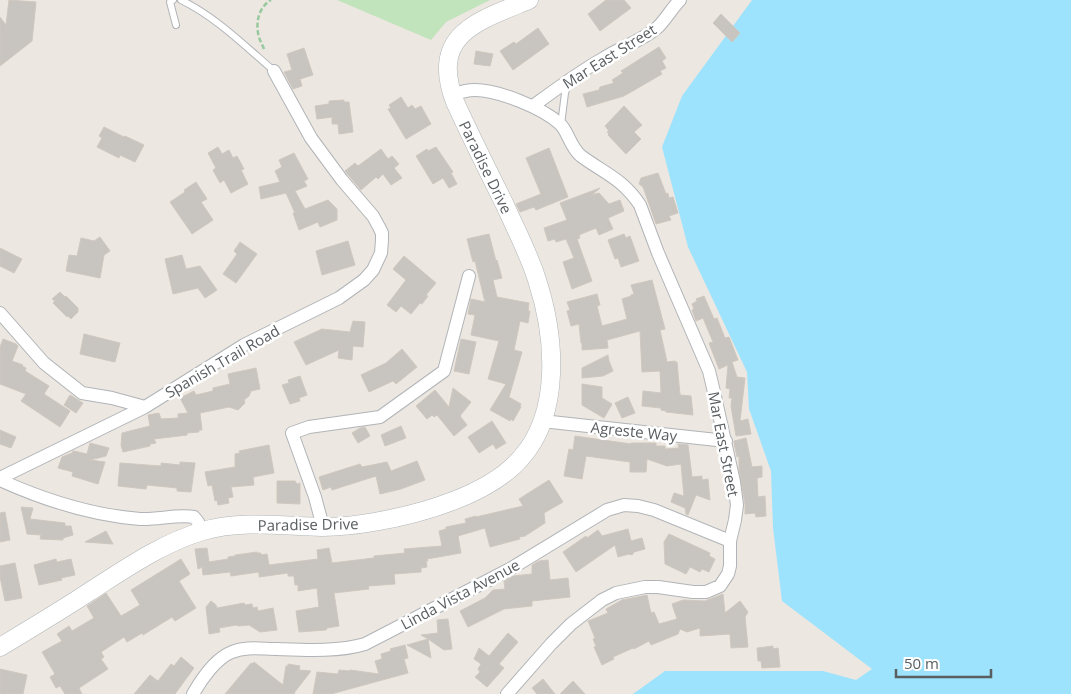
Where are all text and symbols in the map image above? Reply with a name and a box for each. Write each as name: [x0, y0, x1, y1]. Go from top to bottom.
street label: Mar East Street: [558, 19, 660, 93]
street label: Paradise Drive: [455, 117, 517, 217]
street label: Spanish Trail Road: [161, 320, 283, 402]
street label: Mar East Street: [704, 390, 744, 498]
street label: Agreste Way: [590, 417, 679, 446]
street label: Paradise Drive: [257, 513, 359, 535]
street label: Linda Vista Avenue: [397, 554, 523, 634]
scale bar: [896, 646, 991, 678]
text: 50 m: [904, 653, 939, 673]

